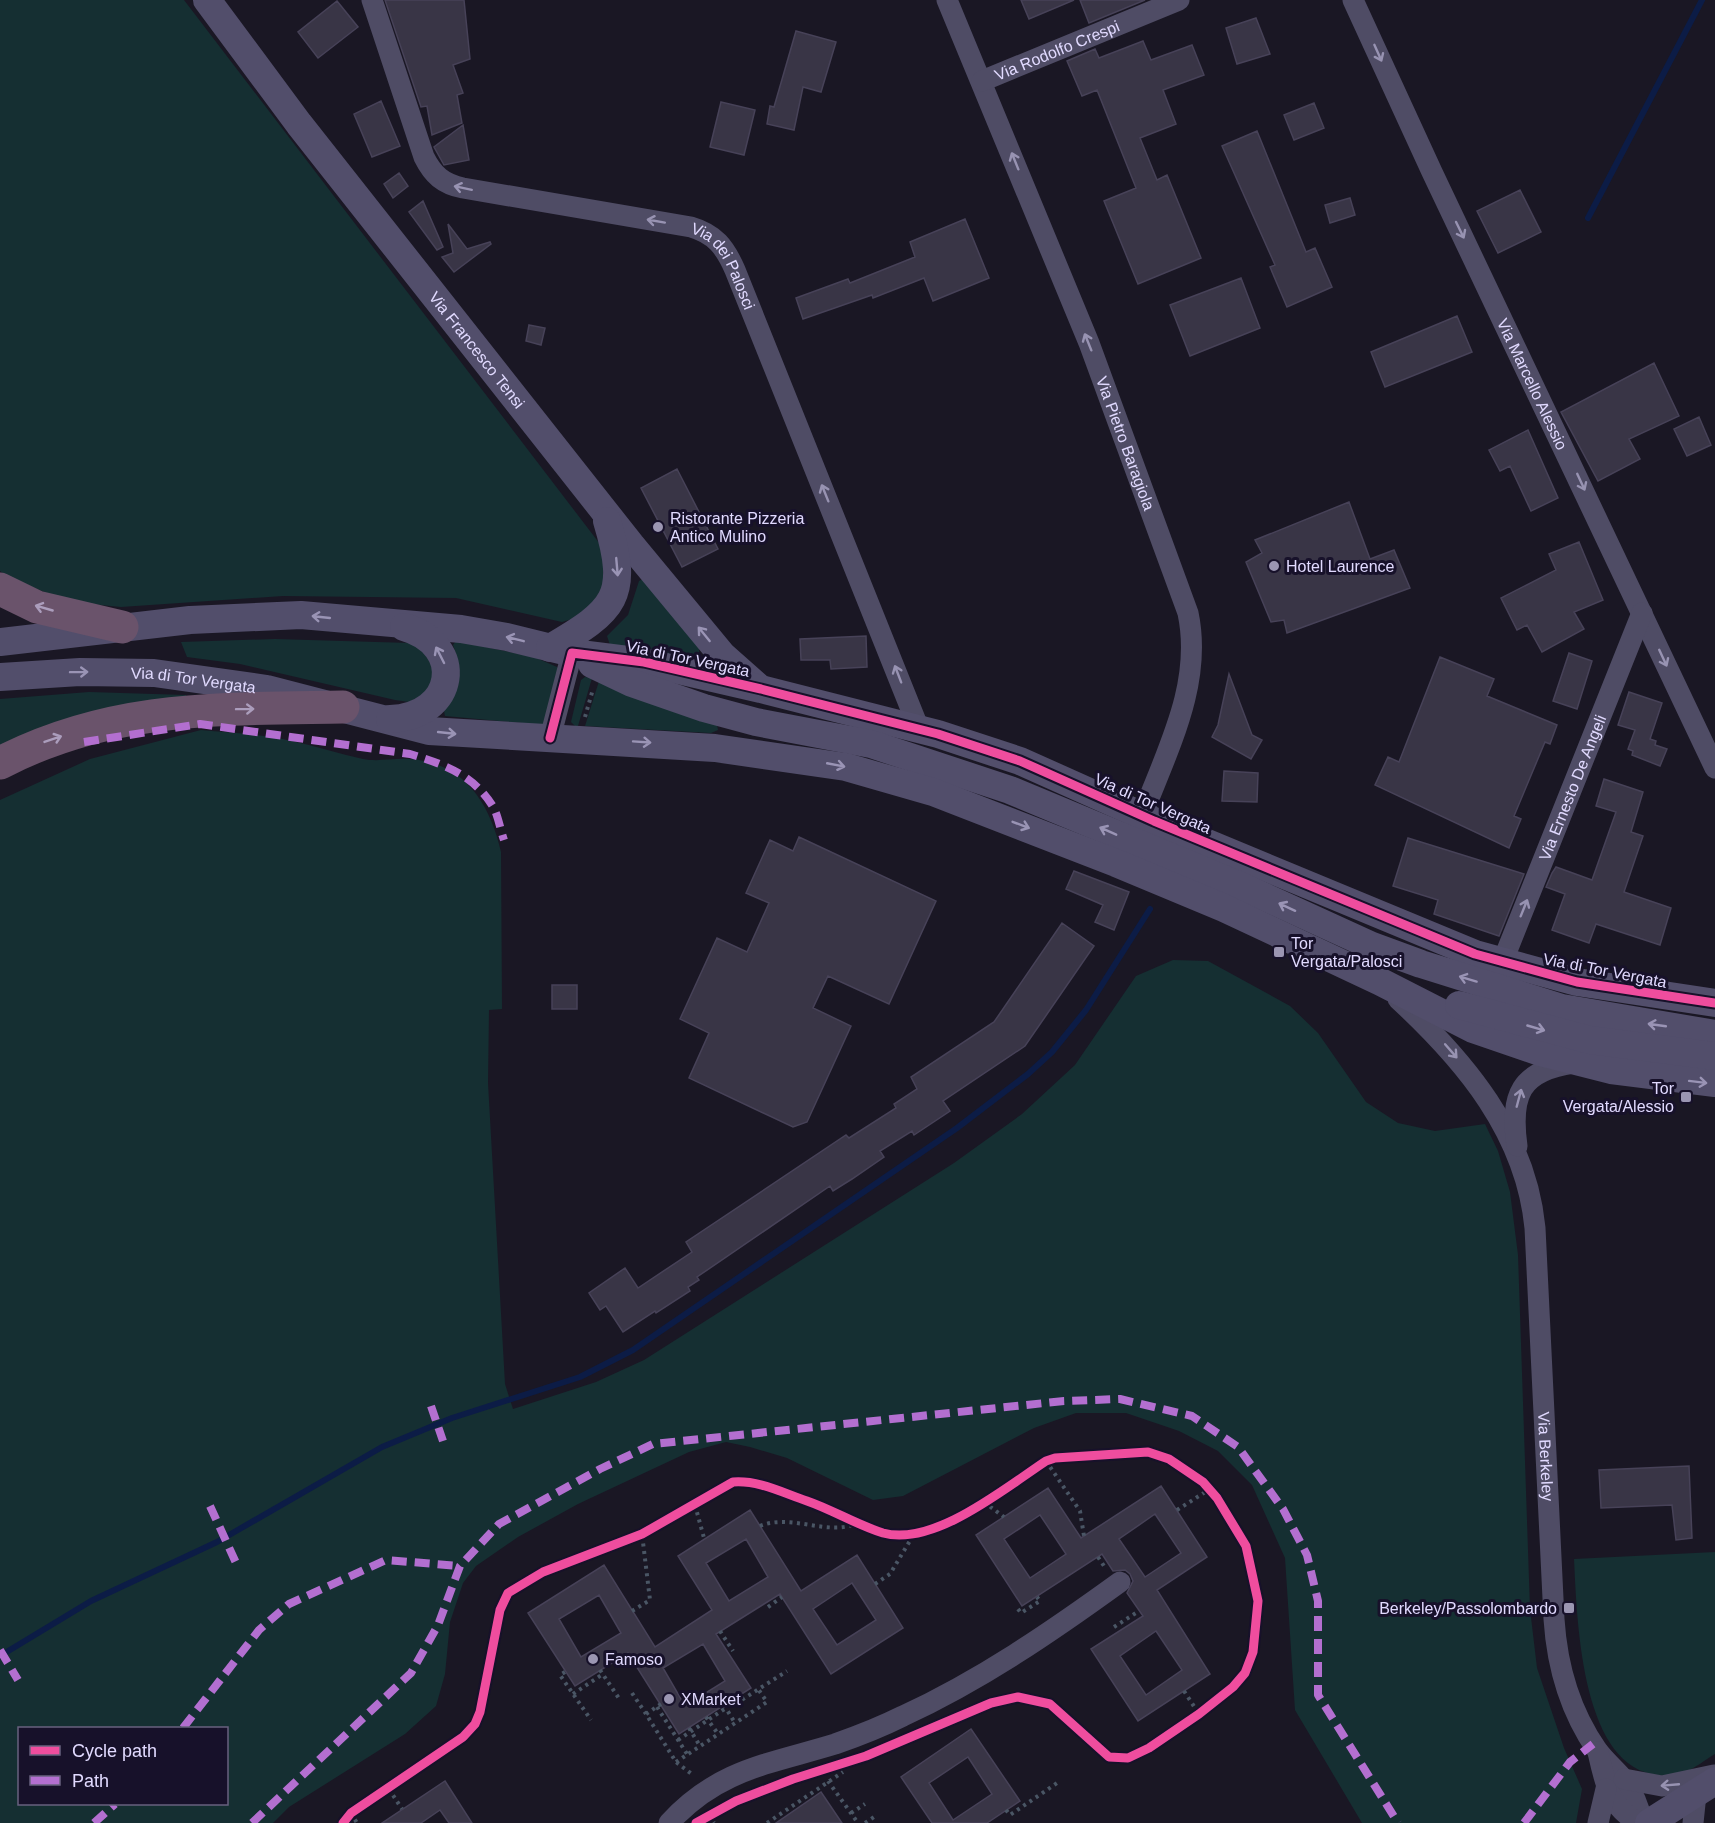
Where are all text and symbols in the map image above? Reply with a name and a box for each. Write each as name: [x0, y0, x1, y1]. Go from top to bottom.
street label: Via Rodolfo Crespi: [992, 17, 1122, 84]
one-way arrow: [1372, 44, 1384, 62]
one-way arrow: [1009, 152, 1020, 171]
one-way arrow: [454, 182, 474, 193]
one-way arrow: [646, 215, 666, 226]
street label: Via dei Palosci: [689, 220, 758, 312]
one-way arrow: [1455, 220, 1467, 238]
street label: Via Francesco Tensi: [426, 289, 528, 412]
street label: Via Marcello Alessio: [1494, 316, 1571, 453]
one-way arrow: [1082, 333, 1093, 351]
street label: Via Pietro Baragiola: [1093, 374, 1158, 513]
one-way arrow: [1575, 472, 1587, 490]
one-way arrow: [819, 485, 830, 503]
place label: Ristorante Pizzeria Antico Mulino: [670, 510, 804, 545]
marker: Ristorante Pizzeria Antico Mulino: [651, 520, 665, 534]
one-way arrow: [612, 556, 623, 576]
place label: Hotel Laurence: [1286, 558, 1395, 575]
marker: Hotel Laurence: [1267, 559, 1281, 573]
one-way arrow: [35, 602, 54, 613]
one-way arrow: [312, 611, 332, 622]
one-way arrow: [698, 626, 711, 642]
one-way arrow: [506, 632, 525, 644]
street label: Via di Tor Vergata: [625, 637, 751, 680]
one-way arrow: [434, 647, 446, 664]
one-way arrow: [1658, 649, 1670, 667]
street label: Via di Tor Vergata: [131, 665, 257, 696]
one-way arrow: [892, 665, 903, 684]
one-way arrow: [69, 666, 89, 678]
one-way arrow: [234, 703, 254, 715]
street label: Via Ernesto De Angeli: [1536, 712, 1609, 863]
one-way arrow: [437, 728, 457, 739]
one-way arrow: [43, 732, 62, 743]
one-way arrow: [632, 737, 652, 748]
one-way arrow: [825, 760, 845, 771]
street label: Via di Tor Vergata: [1092, 770, 1214, 837]
one-way arrow: [1011, 820, 1030, 831]
one-way arrow: [1099, 825, 1117, 836]
one-way arrow: [1519, 900, 1530, 918]
one-way arrow: [1279, 901, 1297, 912]
place label: Tor Vergata/Palosci: [1291, 935, 1402, 970]
marker: Tor Vergata/Palosci: [1272, 945, 1286, 959]
street label: Via di Tor Vergata: [1542, 950, 1668, 991]
one-way arrow: [1459, 973, 1478, 984]
one-way arrow: [1648, 1020, 1667, 1031]
one-way arrow: [1526, 1022, 1545, 1034]
one-way arrow: [1444, 1043, 1458, 1058]
one-way arrow: [1687, 1076, 1707, 1087]
place label: Tor Vergata/Alessio: [1563, 1080, 1675, 1115]
one-way arrow: [1514, 1089, 1525, 1108]
marker: Tor Vergata/Alessio: [1679, 1090, 1693, 1104]
street label: Via Berkeley: [1535, 1411, 1556, 1502]
place label: Berkeley/Passolombardo: [1379, 1600, 1557, 1617]
marker: Berkeley/Passolombardo: [1562, 1601, 1576, 1615]
place label: Famoso: [605, 1651, 663, 1668]
marker: Famoso: [586, 1652, 600, 1666]
place label: XMarket: [681, 1691, 741, 1708]
marker: XMarket: [662, 1692, 676, 1706]
legend: [18, 1727, 228, 1805]
text: Cycle path: [72, 1741, 157, 1761]
text: Path: [72, 1771, 109, 1791]
one-way arrow: [1660, 1780, 1680, 1791]

